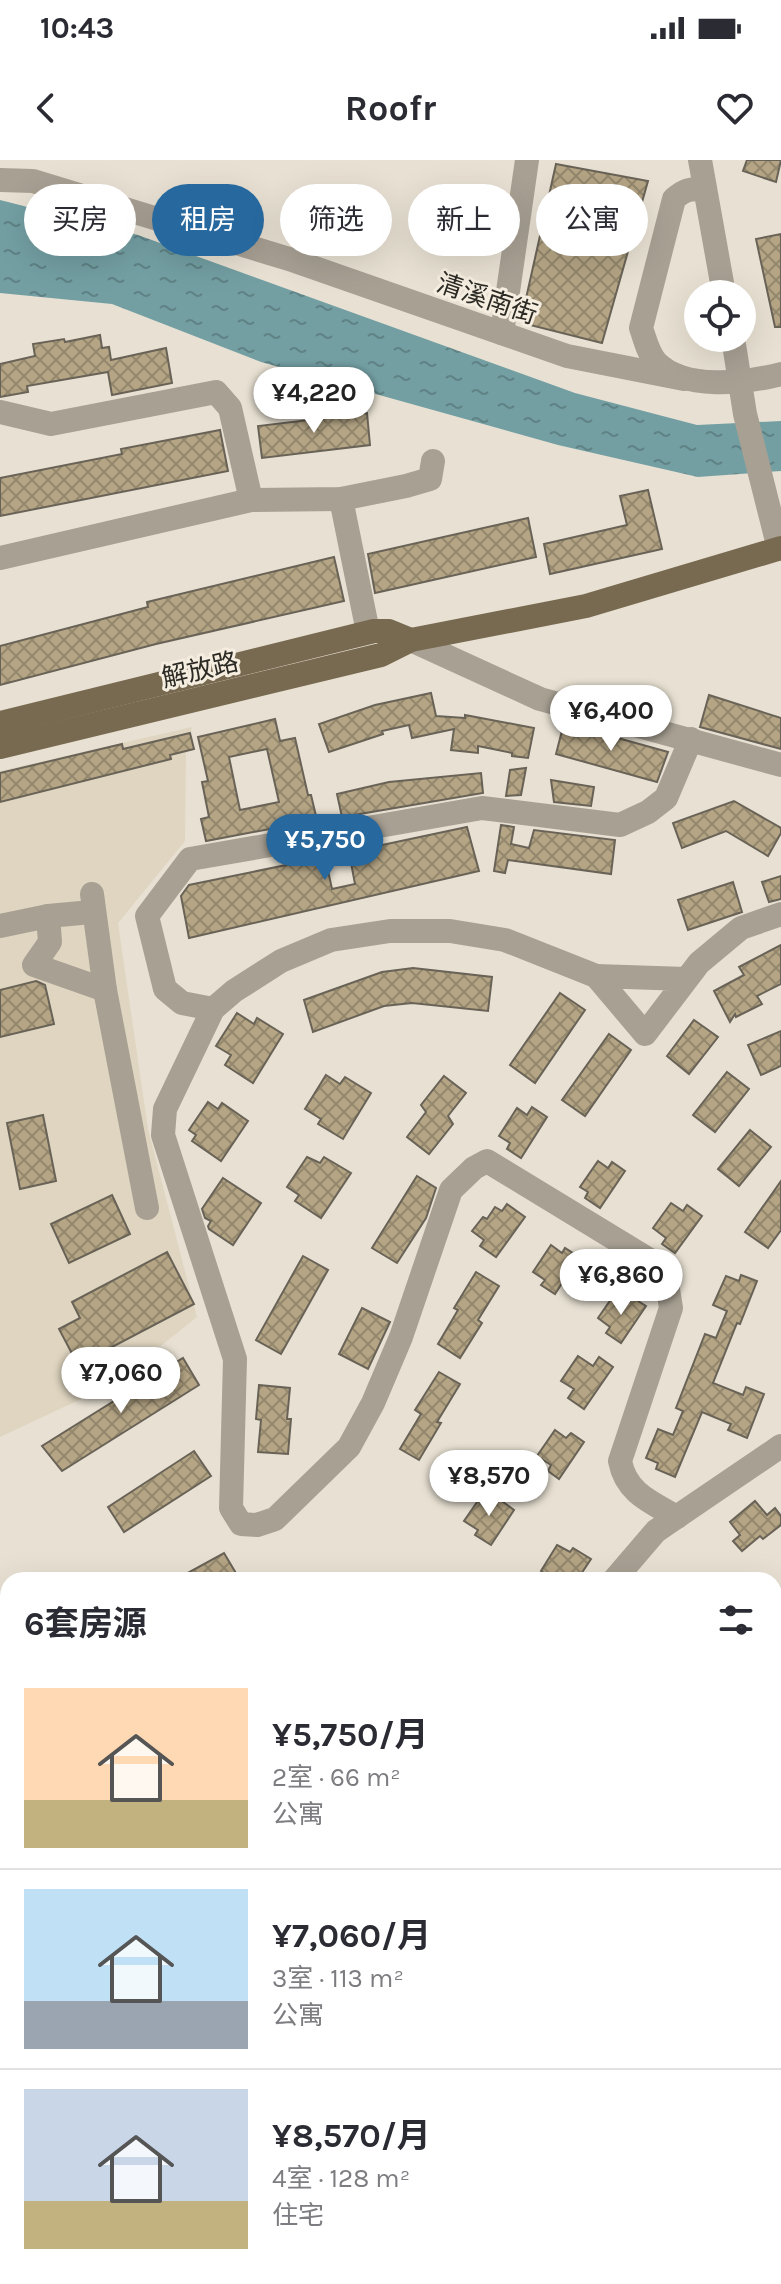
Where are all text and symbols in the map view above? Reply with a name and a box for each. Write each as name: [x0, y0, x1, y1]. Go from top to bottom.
text: 10:43: [40, 10, 114, 46]
icon: back: [24, 86, 68, 130]
icon: heart: [713, 86, 757, 130]
text: Roofr: [345, 87, 436, 129]
chip: 买房: [24, 184, 136, 256]
chip: 租房: [152, 184, 264, 256]
chip: 筛选: [280, 184, 392, 256]
chip: 新上: [408, 184, 520, 256]
chip: 公寓: [536, 184, 648, 256]
street label: 清溪南街: [433, 267, 541, 331]
map controls: [684, 280, 756, 352]
button: locate: [684, 280, 756, 352]
pin: ¥4,220: [249, 367, 379, 435]
text: ¥4,220: [271, 377, 357, 408]
street label: 解放路: [159, 646, 241, 694]
pin: ¥6,400: [546, 685, 676, 753]
text: ¥6,400: [568, 695, 654, 726]
pin: ¥5,750: [260, 814, 390, 882]
text: ¥5,750: [284, 824, 366, 855]
pin: ¥6,860: [556, 1249, 686, 1317]
text: ¥6,860: [578, 1259, 664, 1290]
pin: ¥7,060: [56, 1347, 186, 1415]
text: ¥7,060: [79, 1357, 163, 1388]
pin: ¥8,570: [424, 1450, 554, 1518]
text: ¥8,570: [447, 1460, 531, 1491]
icon: filters: [714, 1598, 758, 1642]
text: 6套房源: [24, 1604, 147, 1644]
text: ¥5,750/月: [272, 1715, 429, 1755]
icon: home: [88, 1720, 184, 1816]
text: 2室 · 66 m²: [272, 1762, 401, 1793]
text: 公寓: [272, 1799, 324, 1830]
text: ¥7,060/月: [272, 1916, 431, 1956]
icon: home: [88, 1921, 184, 2017]
text: 3室 · 113 m²: [272, 1963, 404, 1994]
text: 公寓: [272, 2000, 324, 2031]
text: ¥8,570/月: [272, 2116, 431, 2156]
icon: home: [88, 2121, 184, 2217]
text: 4室 · 128 m²: [272, 2163, 410, 2194]
text: 住宅: [272, 2200, 324, 2231]

